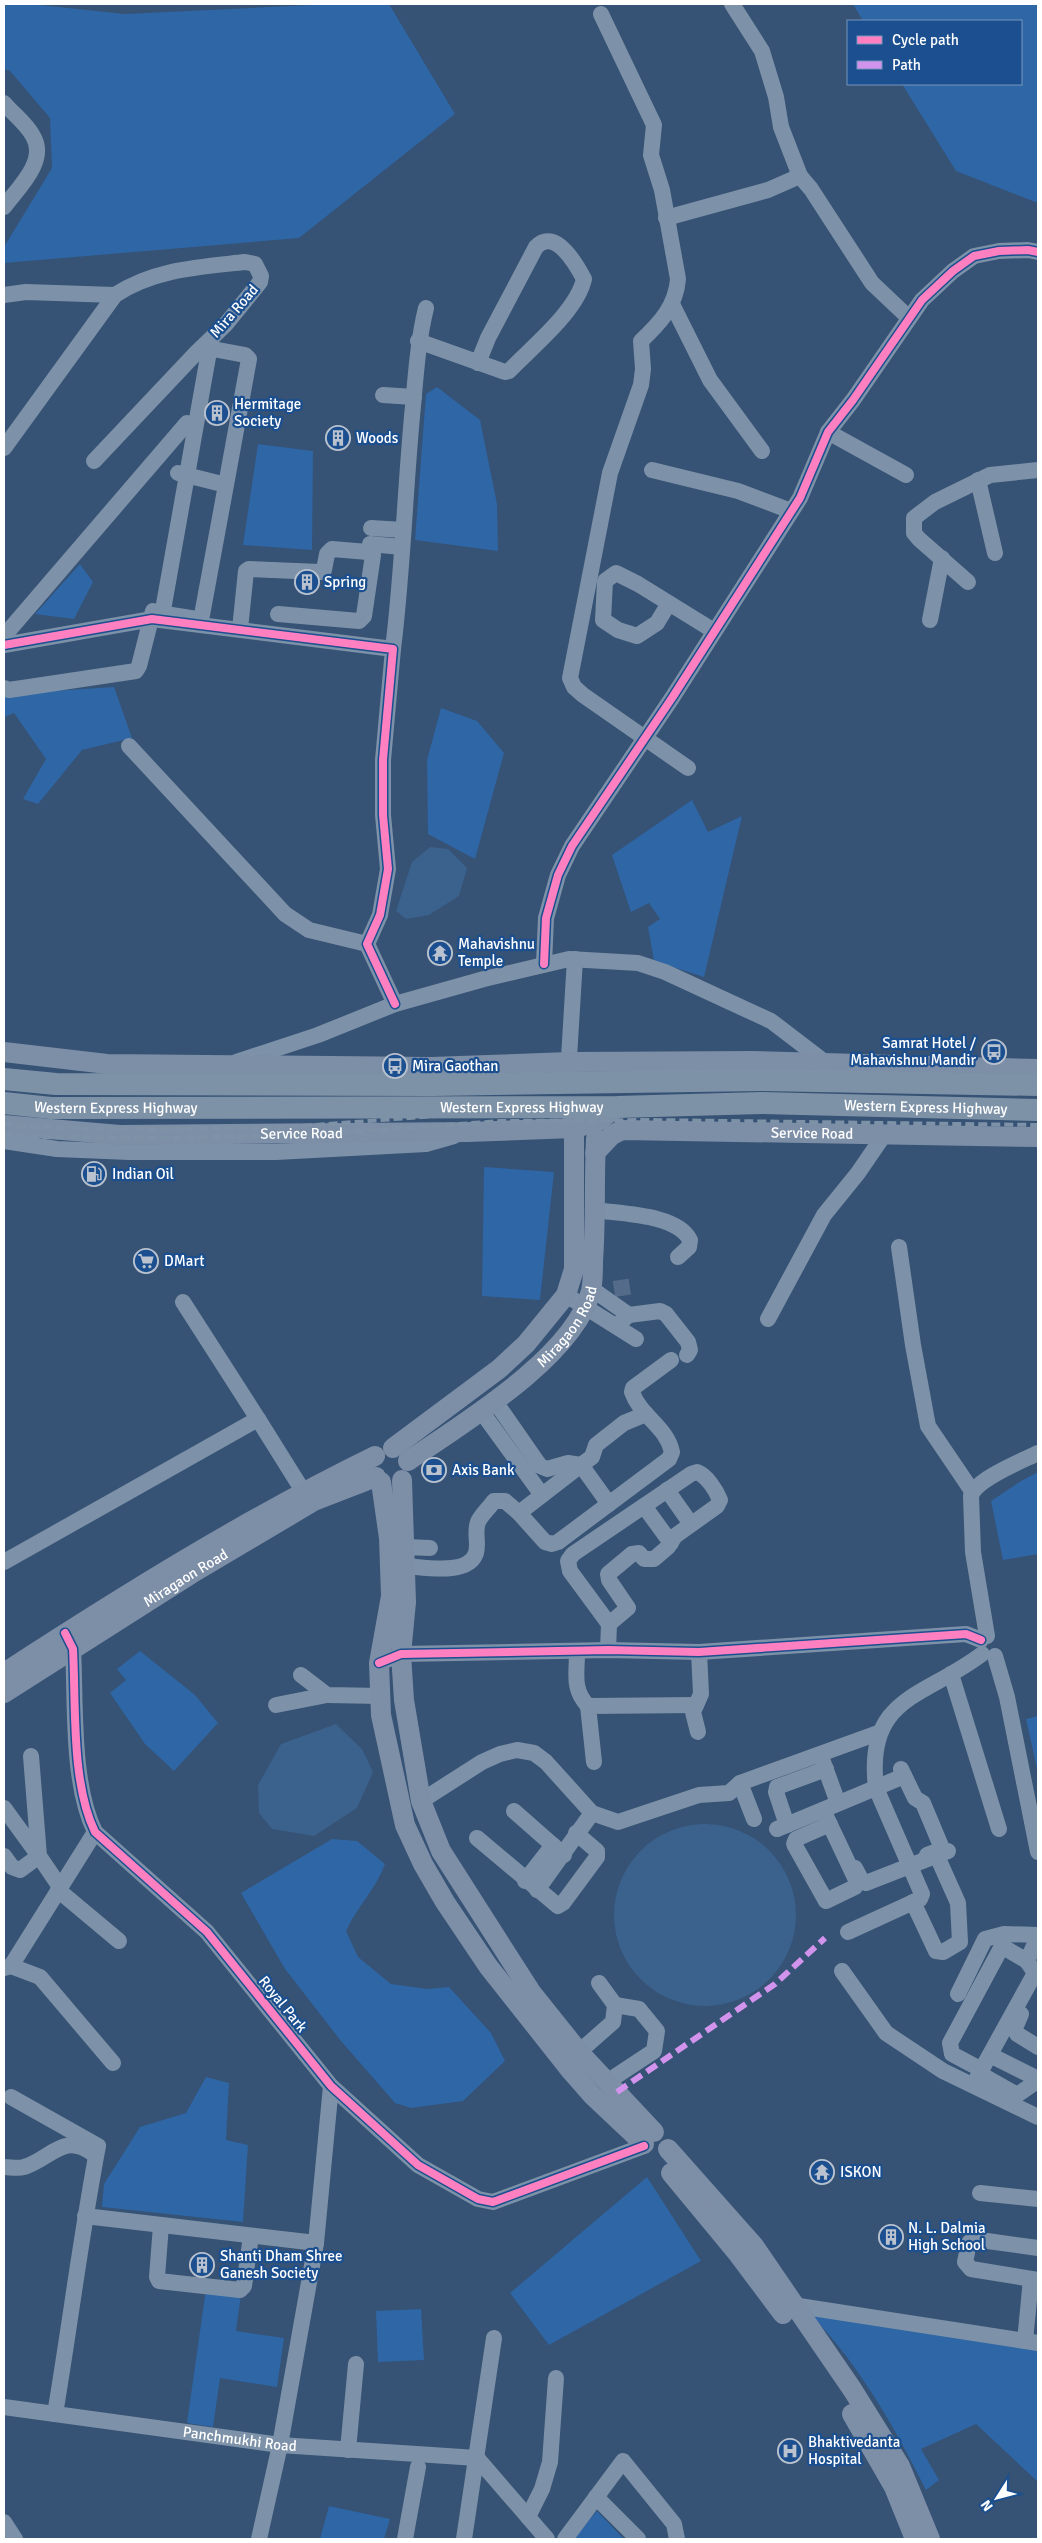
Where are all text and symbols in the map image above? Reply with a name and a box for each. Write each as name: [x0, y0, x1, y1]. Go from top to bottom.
legend: [847, 20, 1022, 85]
text: Cycle path: [892, 31, 959, 49]
text: Path: [892, 56, 921, 74]
street label: Mira Road: [206, 281, 262, 341]
place label: Hermitage Society: [234, 395, 301, 430]
building icon: Hermitage Society: [204, 400, 230, 426]
building icon: Woods: [325, 425, 351, 451]
place label: Woods: [356, 429, 399, 447]
building icon: Spring: [294, 569, 320, 595]
place label: Spring: [324, 573, 366, 591]
place label: Mahavishnu Temple: [458, 935, 535, 970]
temple icon: Mahavishnu Temple: [427, 940, 453, 966]
place label: Samrat Hotel / Mahavishnu Mandir: [850, 1034, 977, 1069]
bus stop icon: Samrat Hotel / Mahavishnu Mandir: [981, 1039, 1007, 1065]
bus stop icon: Mira Gaothan: [382, 1053, 408, 1079]
place label: Mira Gaothan: [412, 1057, 499, 1075]
street label: Western Express Highway: [844, 1096, 1008, 1118]
street label: Western Express Highway: [33, 1097, 198, 1117]
street label: Western Express Highway: [440, 1098, 604, 1116]
street label: Service Road: [260, 1124, 343, 1143]
street label: Service Road: [771, 1124, 853, 1143]
fuel station icon: Indian Oil: [81, 1161, 107, 1187]
place label: Indian Oil: [112, 1165, 174, 1183]
supermarket icon: DMart: [133, 1248, 159, 1274]
place label: DMart: [164, 1252, 204, 1270]
street label: Miragaon Road: [533, 1284, 601, 1371]
bank icon: Axis Bank: [421, 1457, 447, 1483]
place label: Axis Bank: [452, 1461, 515, 1479]
street label: Miragaon Road: [140, 1545, 231, 1611]
street label: Royal Park: [255, 1972, 311, 2036]
temple icon: ISKON: [809, 2159, 835, 2185]
place label: ISKON: [840, 2163, 882, 2181]
place label: N. L. Dalmia High School: [908, 2219, 986, 2254]
building icon: N. L. Dalmia High School: [878, 2224, 904, 2250]
place label: Shanti Dham Shree Ganesh Society: [220, 2247, 343, 2282]
building icon: Shanti Dham Shree Ganesh Society: [189, 2252, 215, 2278]
street label: Panchmukhi Road: [182, 2423, 297, 2455]
place label: Bhaktivedanta Hospital: [808, 2433, 900, 2468]
hospital icon: Bhaktivedanta Hospital: [777, 2438, 803, 2464]
north arrow: [972, 2473, 1022, 2523]
text: N: [977, 2496, 997, 2514]

